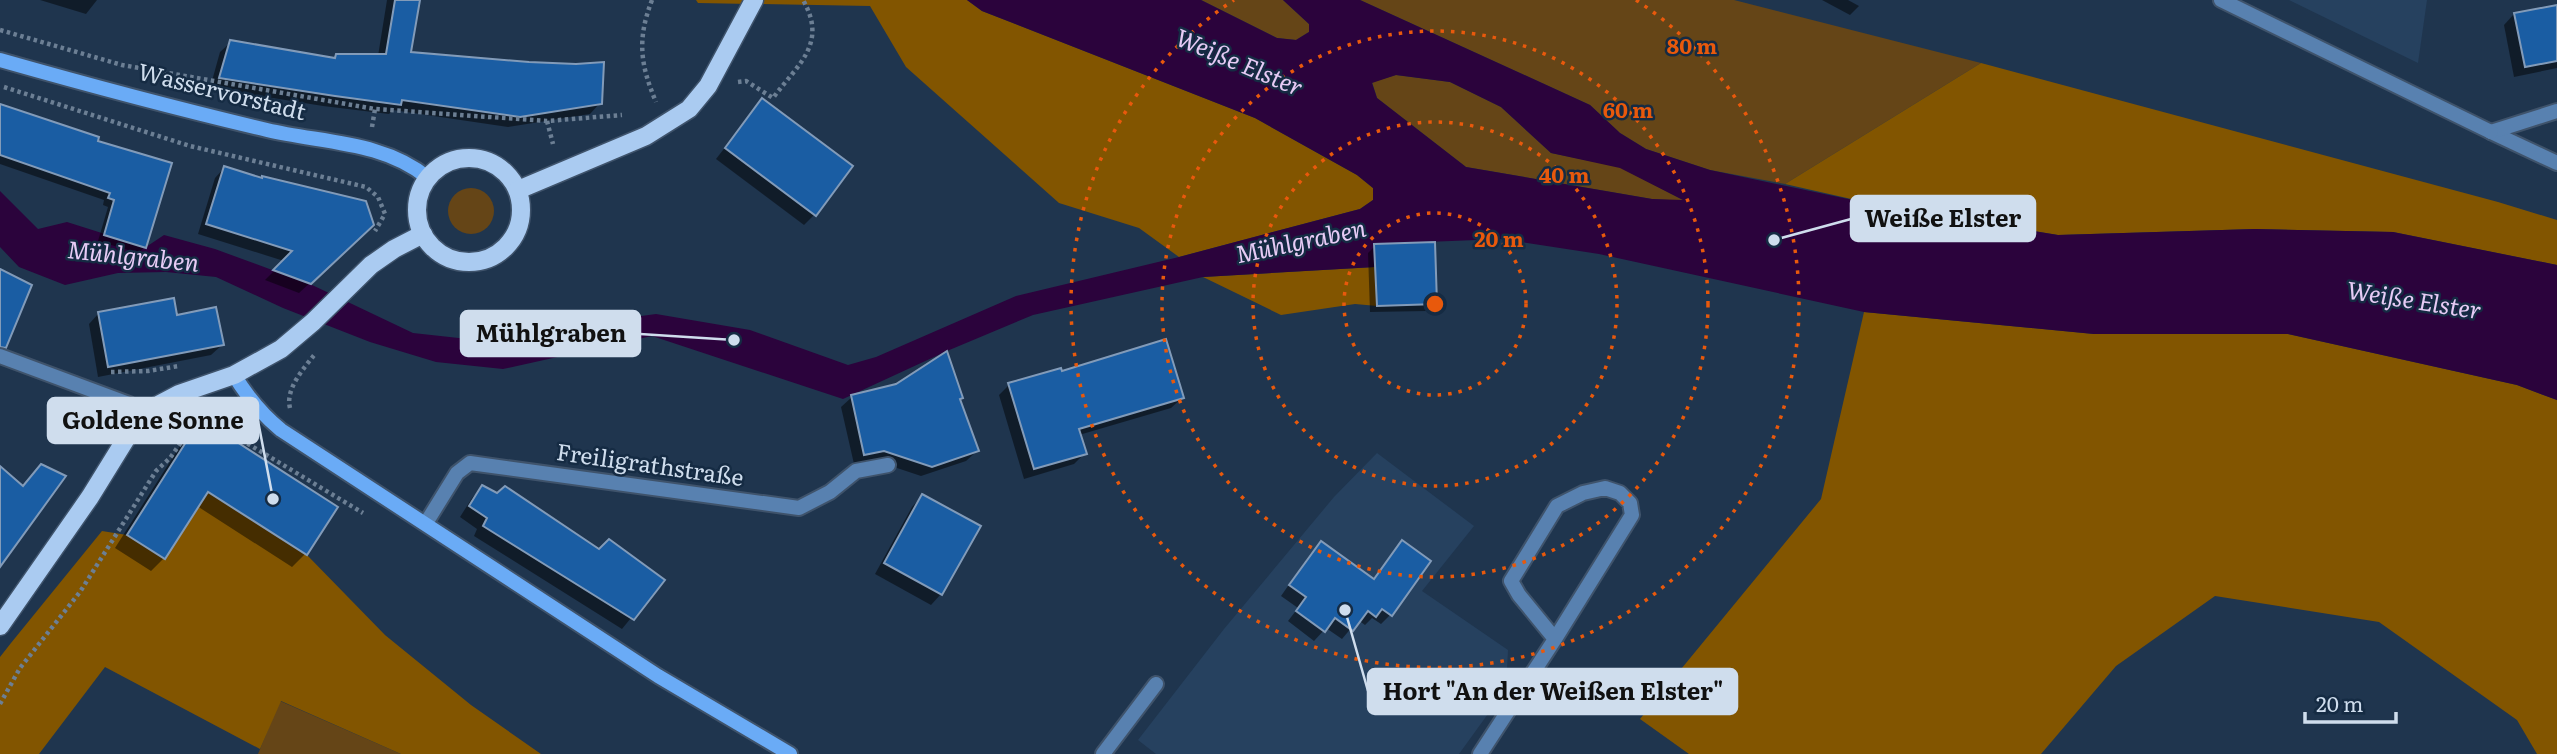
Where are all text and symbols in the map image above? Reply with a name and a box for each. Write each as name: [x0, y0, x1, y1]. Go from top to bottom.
water label: Weiße Elster: [1171, 18, 1309, 103]
text: 80 m: [1667, 29, 1717, 60]
street label: Wasservorstadt: [135, 53, 311, 128]
text: 60 m: [1603, 93, 1653, 124]
text: 40 m: [1539, 158, 1589, 189]
callout: Weiße Elster: [1851, 196, 2035, 241]
text: Weiße Elster: [1865, 199, 2021, 234]
water label: Mühlgraben: [1232, 209, 1369, 270]
text: 20 m: [1474, 222, 1524, 253]
water label: Mühlgraben: [66, 230, 201, 279]
water label: Weiße Elster: [2345, 271, 2484, 326]
centre of rings: [1423, 292, 1447, 316]
callout: Mühlgraben: [461, 311, 640, 356]
text: Mühlgraben: [476, 314, 627, 349]
callout: Goldene Sonne: [48, 398, 258, 443]
text: Goldene Sonne: [62, 401, 244, 436]
street label: Freiligrathstraße: [554, 433, 746, 493]
callout: Hort "An der Weißen Elster": [1368, 669, 1737, 714]
text: Hort "An der Weißen Elster": [1382, 672, 1724, 707]
scale bar: [2305, 680, 2396, 724]
text: 20 m: [2316, 687, 2363, 718]

